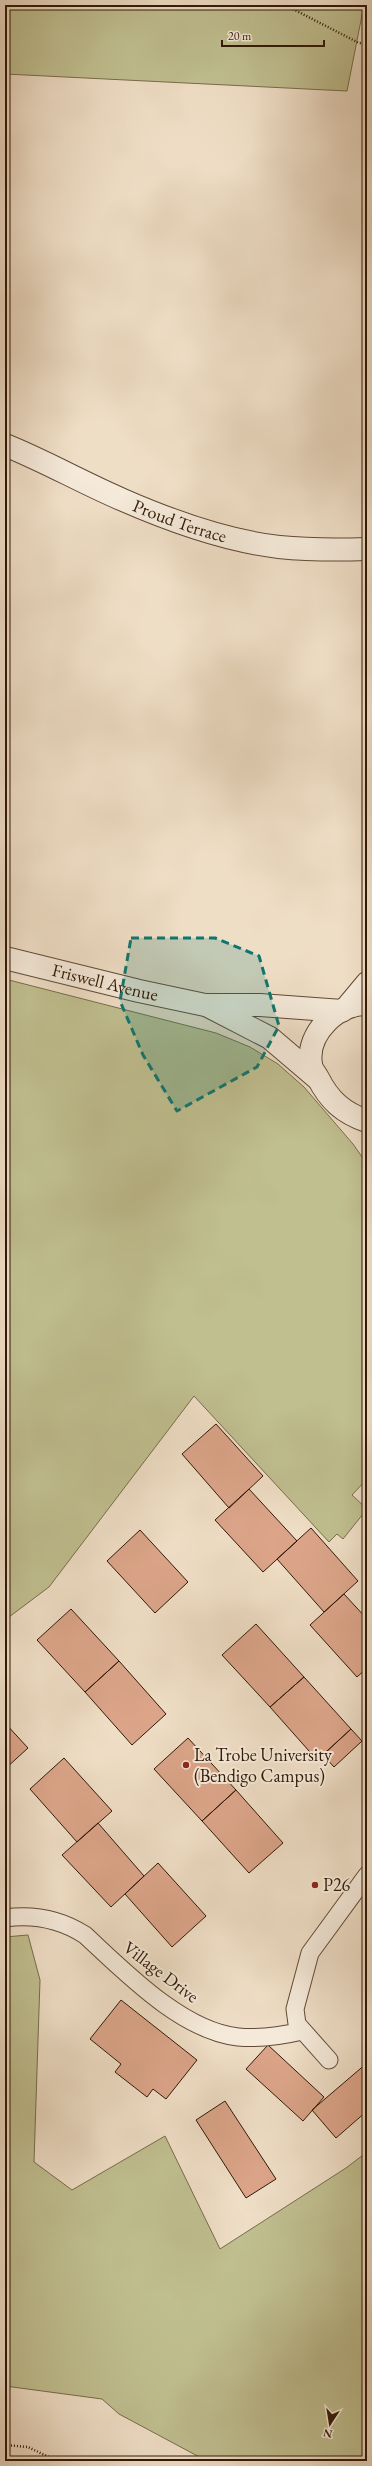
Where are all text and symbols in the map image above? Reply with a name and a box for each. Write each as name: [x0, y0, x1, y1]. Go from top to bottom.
scale bar: [222, 22, 324, 48]
text: 20 m: [228, 28, 252, 44]
street label: Proud Terrace: [130, 494, 229, 547]
street label: Friswell Avenue: [50, 958, 160, 1006]
place label: La Trobe University (Bendigo Campus): [194, 1743, 332, 1787]
marker: La Trobe University (Bendigo Campus): [181, 1760, 191, 1770]
place label: P26: [323, 1873, 351, 1896]
marker: P26: [310, 1880, 320, 1890]
street label: Village Drive: [119, 1936, 204, 2008]
north arrow: [310, 2404, 350, 2444]
text: N: [322, 2426, 334, 2442]

